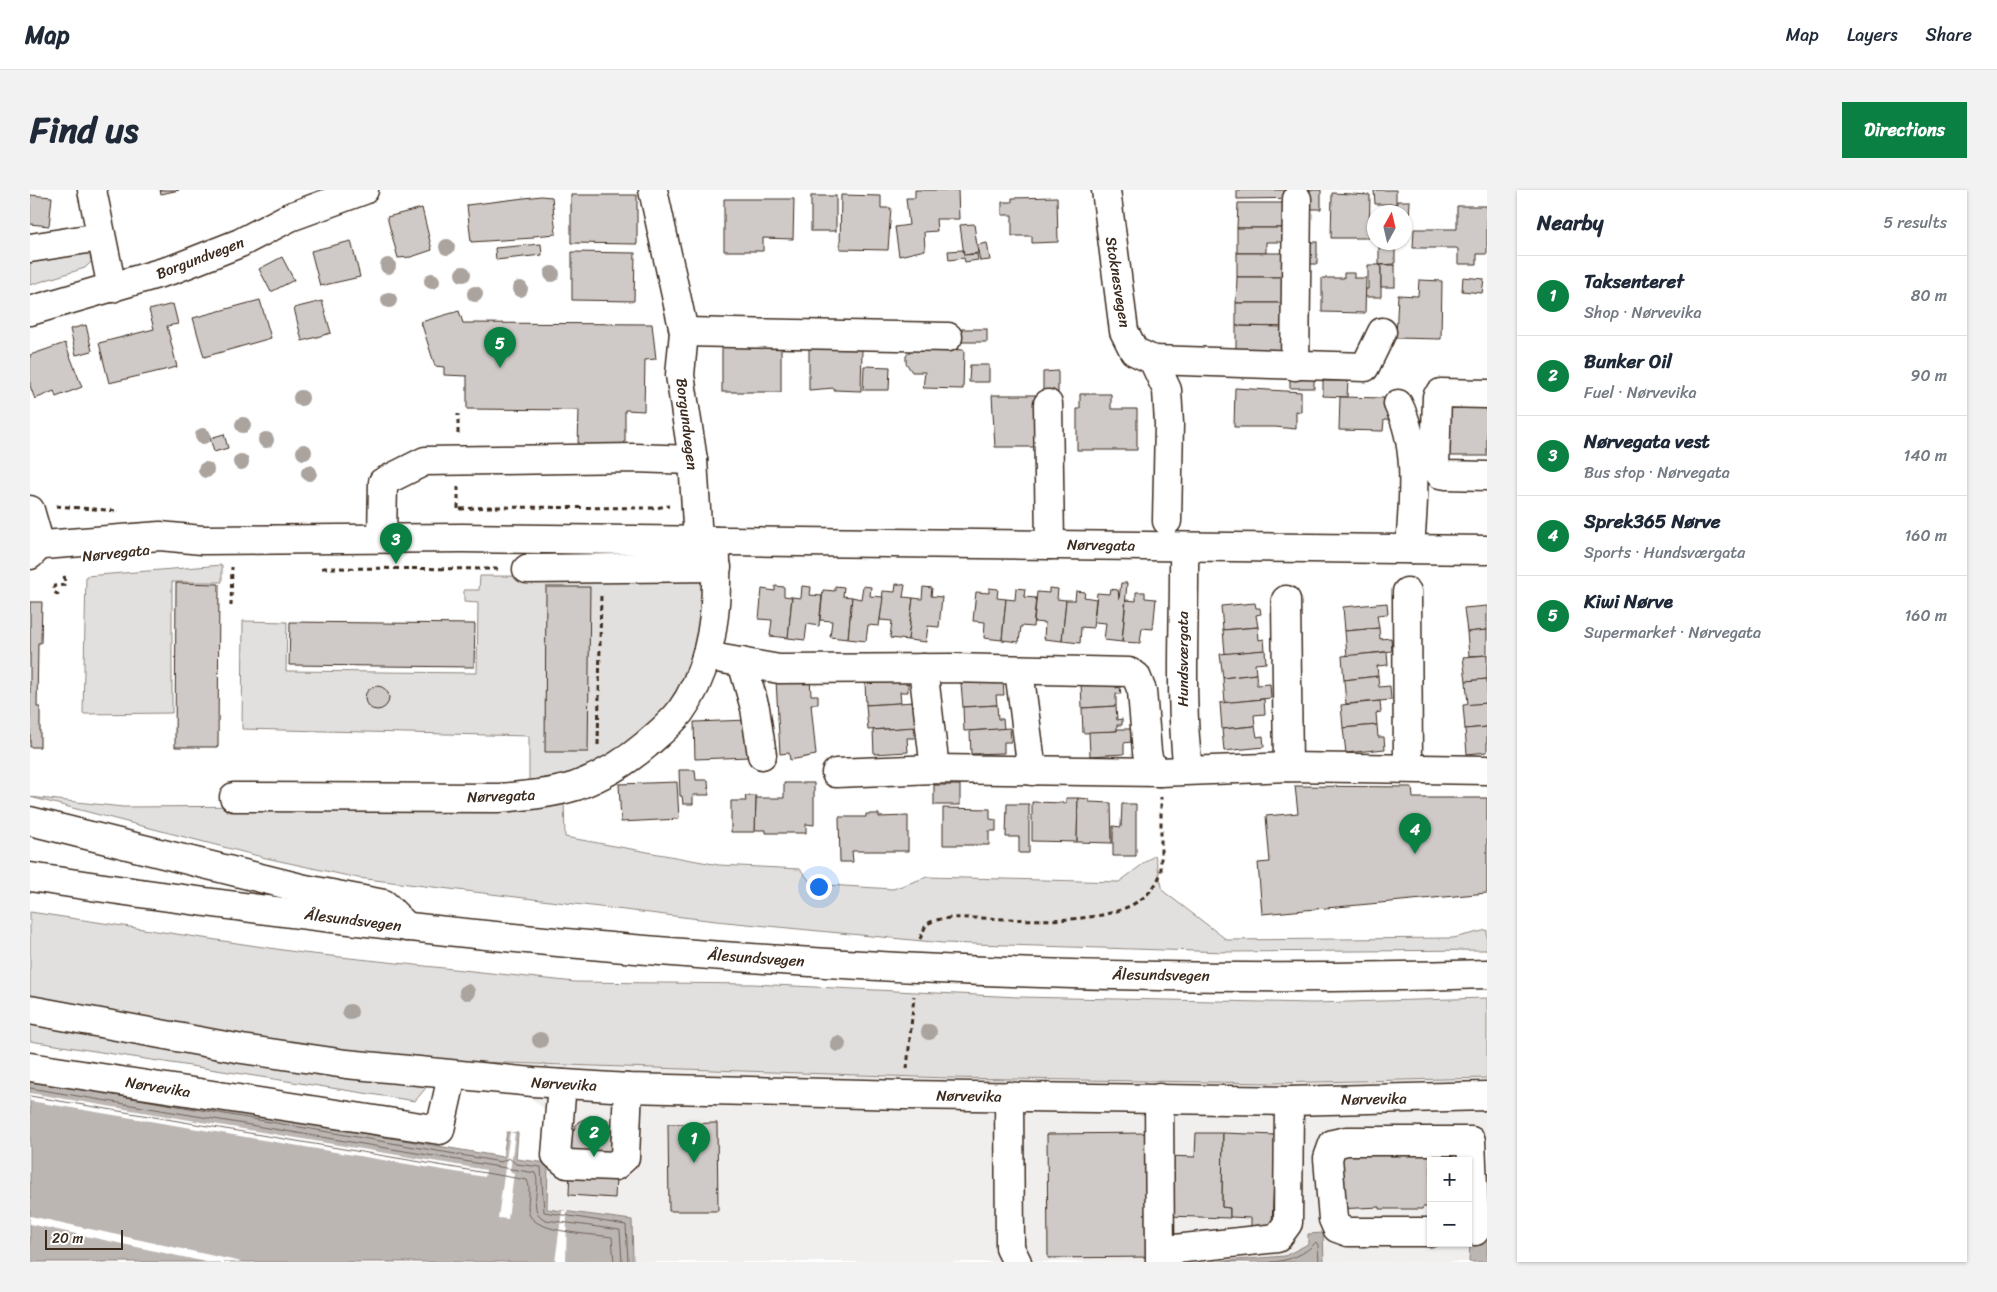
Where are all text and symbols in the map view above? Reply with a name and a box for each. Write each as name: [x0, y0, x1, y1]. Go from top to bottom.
text: Map: [25, 14, 69, 56]
text: Map: [1786, 19, 1819, 51]
text: Layers: [1847, 19, 1898, 51]
text: Share: [1926, 19, 1972, 51]
text: Find us: [30, 99, 138, 161]
button: Directions: [1842, 102, 1967, 158]
text: Nearby: [1537, 204, 1603, 242]
north arrow: [1367, 205, 1412, 250]
text: 5 results: [1883, 208, 1947, 237]
street label: Borgundvegen: [152, 229, 248, 287]
street label: Stoknesvegen: [1098, 235, 1138, 329]
text: Taksenteret: [1584, 265, 1684, 298]
text: 1: [1550, 281, 1556, 310]
text: 80 m: [1911, 281, 1947, 310]
text: Shop · Nørvevika: [1584, 298, 1701, 327]
pin: 5: [484, 327, 516, 368]
text: Bunker Oil: [1584, 345, 1672, 378]
text: 2: [1548, 361, 1558, 390]
text: 90 m: [1911, 361, 1947, 390]
street label: Borgundvegen: [668, 377, 706, 471]
text: Fuel · Nørvevika: [1584, 378, 1697, 407]
text: Nørvegata vest: [1584, 425, 1710, 458]
text: 3: [1549, 441, 1557, 470]
text: 140 m: [1904, 441, 1947, 470]
text: Bus stop · Nørvegata: [1584, 458, 1730, 487]
text: Sprek365 Nørve: [1584, 505, 1721, 538]
text: 4: [1548, 521, 1558, 550]
text: 160 m: [1904, 521, 1947, 550]
pin: 3: [380, 523, 412, 564]
street label: Nørvegata: [1067, 531, 1136, 559]
street label: Nørvegata: [81, 536, 152, 569]
text: Sports · Hundsværgata: [1584, 538, 1745, 567]
text: Kiwi Nørve: [1584, 585, 1673, 618]
text: 5: [1548, 601, 1558, 630]
text: 160 m: [1904, 601, 1947, 630]
street label: Hundsværgata: [1170, 611, 1196, 707]
text: Supermarket · Nørvegata: [1584, 618, 1761, 647]
street label: Nørvegata: [467, 782, 536, 810]
pin: 4: [1399, 813, 1431, 854]
your location: [806, 874, 832, 900]
street label: Ålesundsvegen: [302, 901, 403, 939]
street label: Ålesundsvegen: [706, 942, 805, 974]
street label: Ålesundsvegen: [1111, 961, 1210, 989]
street label: Nørvevika: [124, 1069, 193, 1105]
street label: Nørvevika: [531, 1069, 598, 1099]
street label: Nørvevika: [936, 1082, 1002, 1110]
street label: Nørvevika: [1341, 1085, 1407, 1113]
pin: 2: [578, 1116, 610, 1157]
pin: 1: [678, 1122, 710, 1163]
map controls: [1427, 1157, 1472, 1247]
button: +: [1427, 1157, 1472, 1202]
button: −: [1427, 1202, 1472, 1247]
text: 20 m: [52, 1226, 83, 1251]
scale bar: [45, 1227, 122, 1250]

